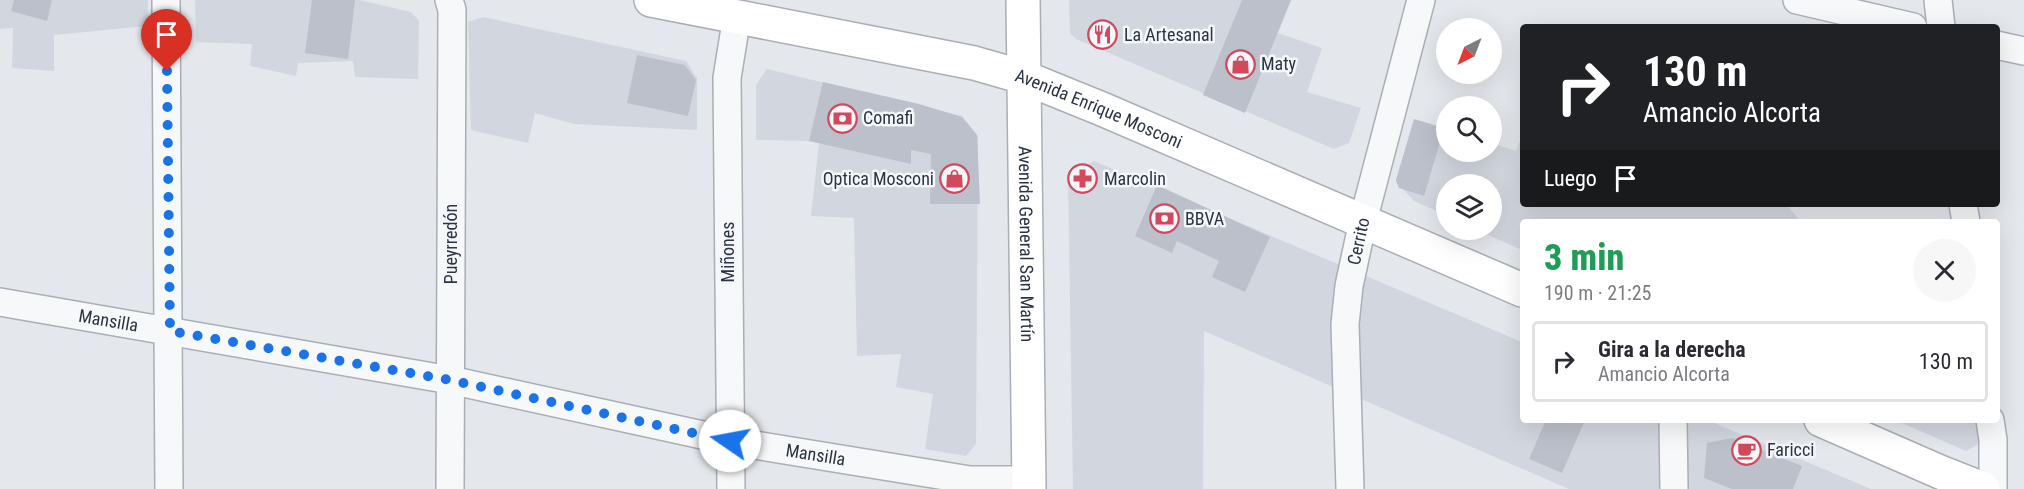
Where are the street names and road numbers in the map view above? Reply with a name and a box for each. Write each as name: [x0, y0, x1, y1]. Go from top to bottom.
street label: Avenida Enrique Mosconi: [1013, 64, 1186, 152]
street label: Avenida General San Martín: [1015, 146, 1038, 342]
street label: Pueyrredón: [440, 204, 461, 284]
street label: Cerrito: [1343, 216, 1373, 267]
street label: Miñones: [717, 222, 738, 282]
street label: Mansilla: [77, 305, 140, 336]
street label: Mansilla: [784, 439, 847, 470]

